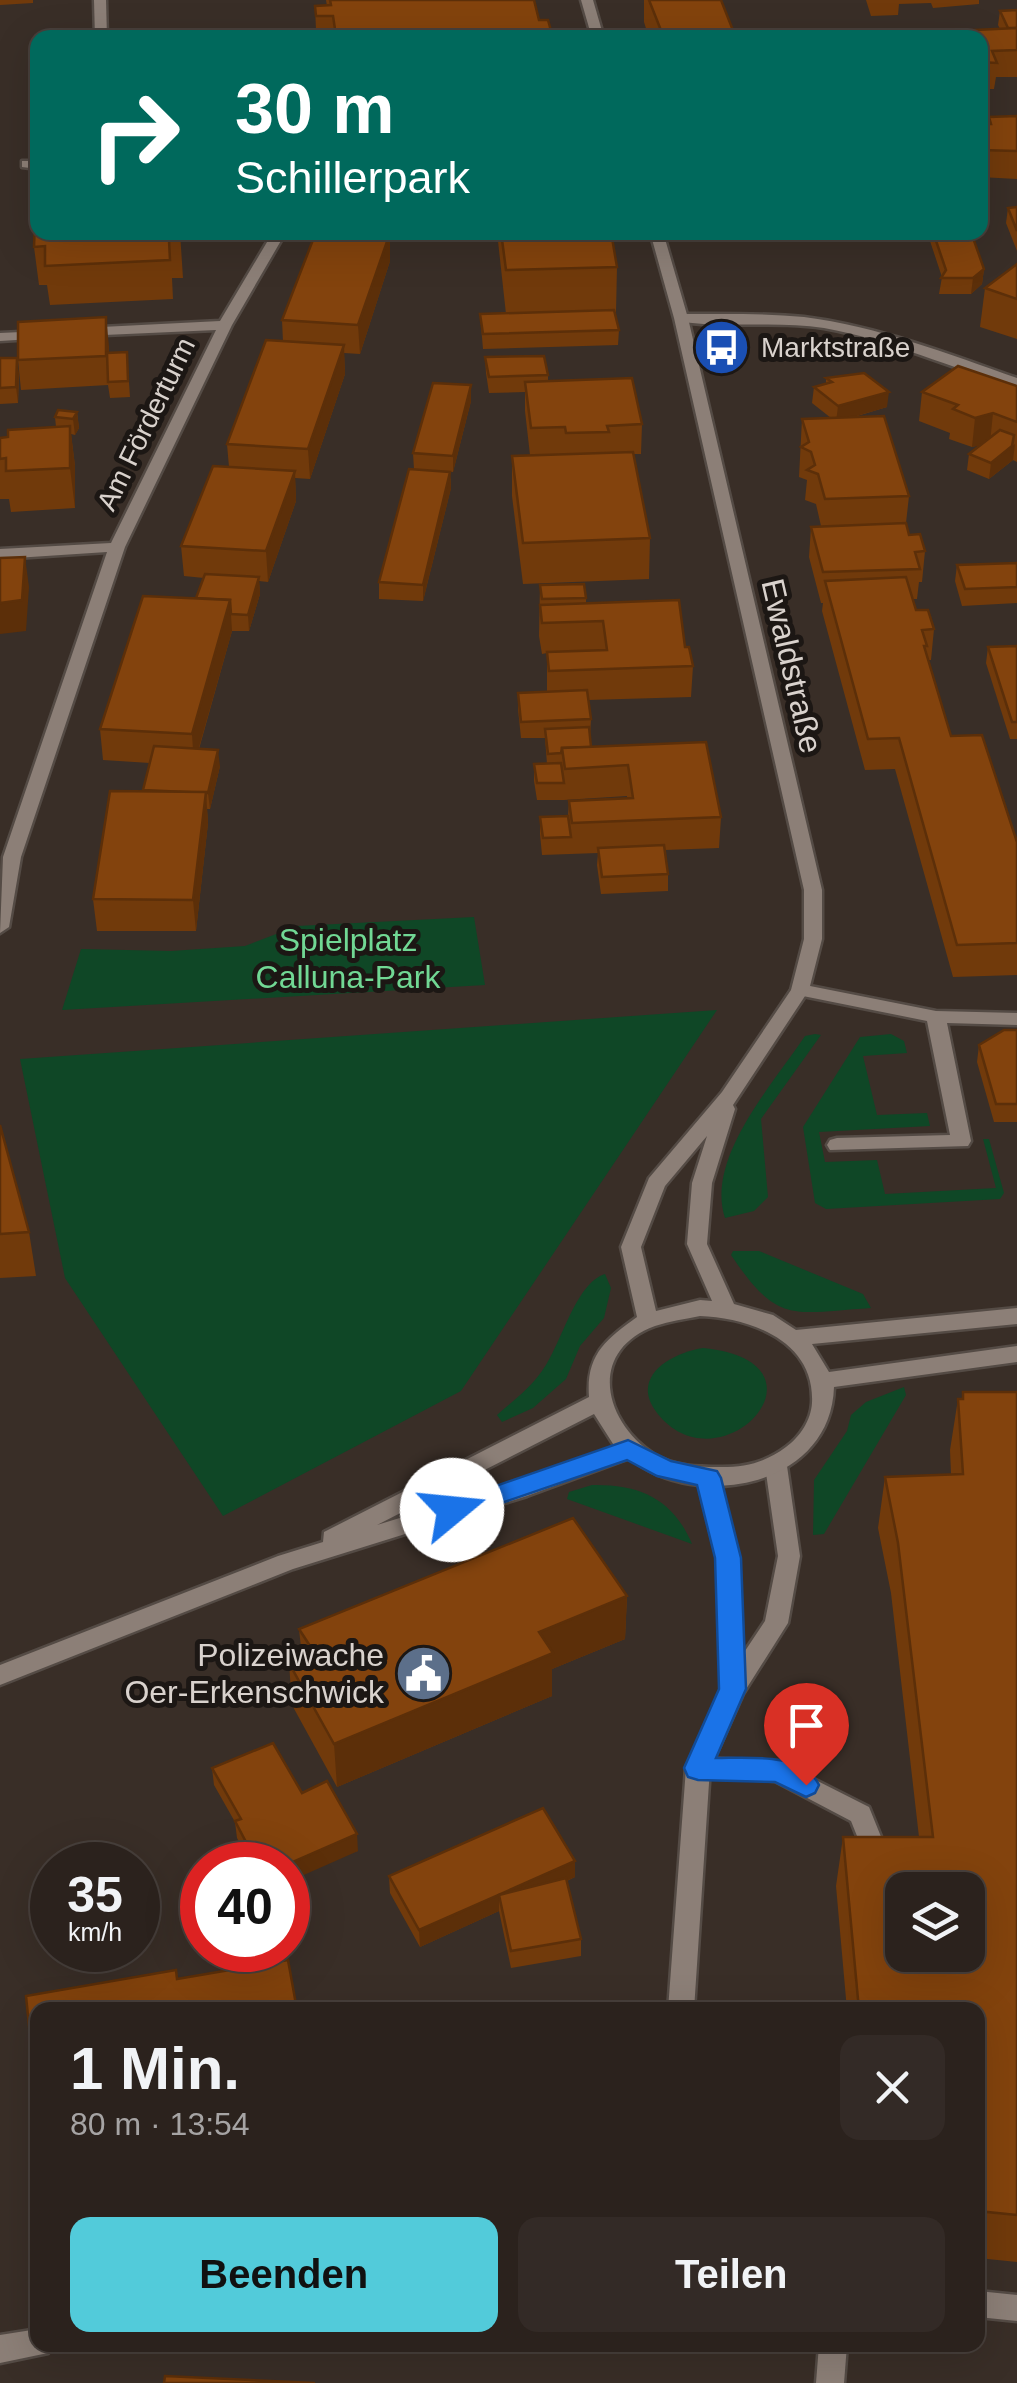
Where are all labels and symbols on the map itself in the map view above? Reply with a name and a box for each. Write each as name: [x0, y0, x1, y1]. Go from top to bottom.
bus stop icon: Marktstraße: [692, 317, 752, 377]
place label: Marktstraße: [761, 332, 910, 363]
street label: Am Förderturm: [91, 333, 201, 515]
street label: Ewaldstraße: [754, 575, 830, 757]
park label: Spielplatz Calluna-Park: [256, 922, 441, 995]
position arrow: [400, 1458, 504, 1562]
place label: Polizeiwache Oer-Erkenschwick: [124, 1637, 385, 1710]
public building icon: Polizeiwache Oer-Erkenschwick: [393, 1643, 453, 1703]
pin: [764, 1683, 849, 1786]
speed limit sign: 40: [180, 1842, 310, 1972]

